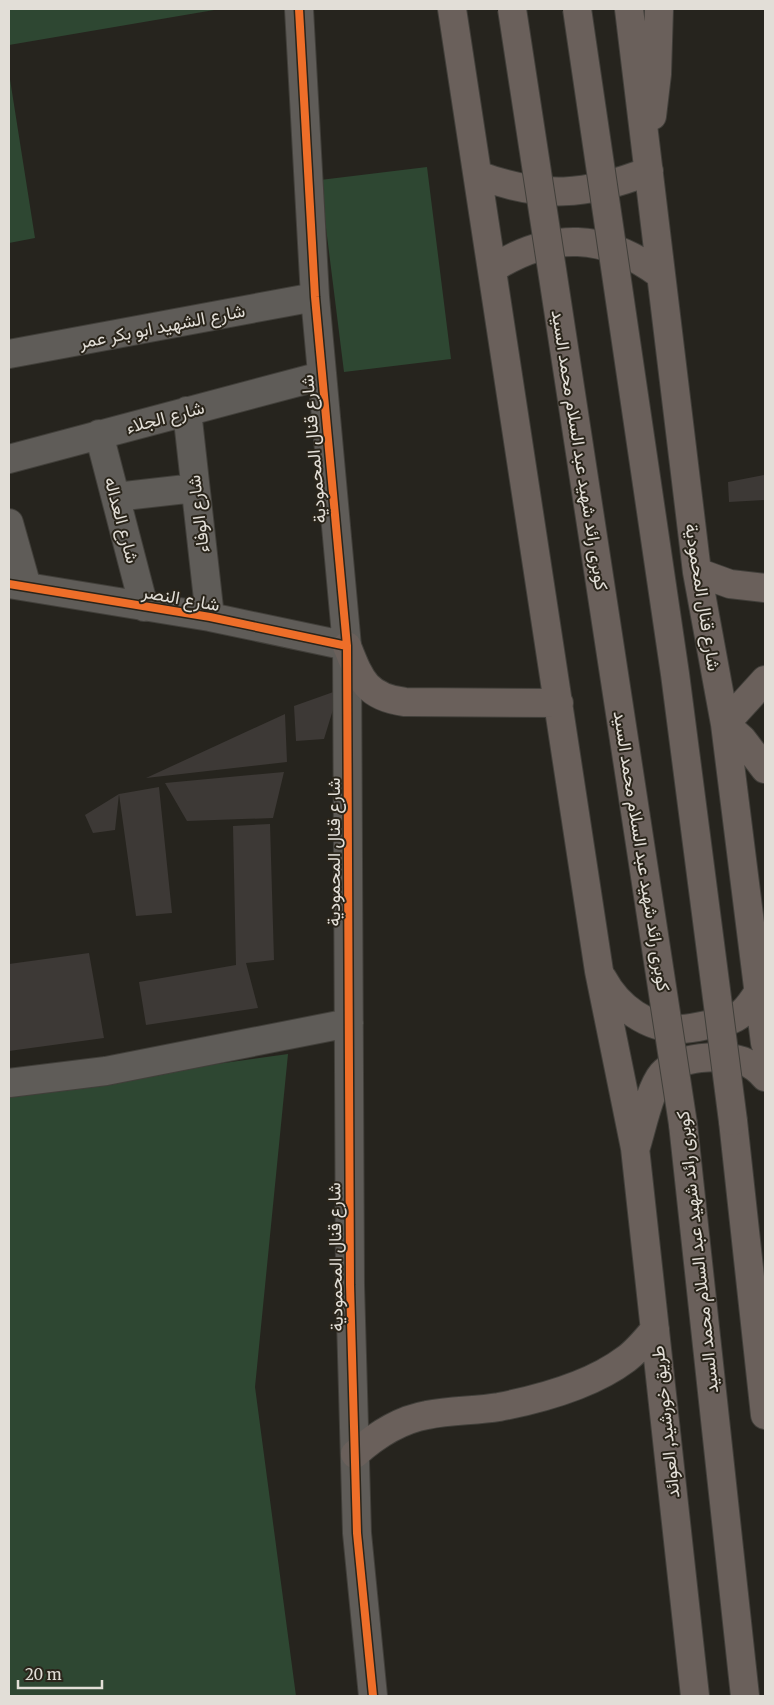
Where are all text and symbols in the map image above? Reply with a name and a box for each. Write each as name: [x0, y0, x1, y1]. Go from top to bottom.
street label: شارع الشهيد ابو بكر عمر: [76, 299, 247, 355]
street label: كوبرى رائد شهيد عبد السلام محمد السيد: [545, 308, 614, 592]
street label: شارع قنال المحمودية: [295, 374, 332, 524]
street label: شارع الجلاء: [123, 396, 207, 439]
street label: شارع العداله: [98, 474, 145, 566]
street label: شارع الوفاء: [182, 474, 215, 554]
street label: شارع قنال المحمودية: [679, 522, 726, 673]
street label: شارع النصر: [139, 580, 222, 617]
street label: كوبرى رائد شهيد عبد السلام محمد السيد: [607, 709, 676, 993]
street label: شارع قنال المحمودية: [322, 777, 346, 927]
street label: كوبرى رائد شهيد عبد السلام محمد السيد: [671, 1110, 724, 1394]
street label: شارع قنال المحمودية: [322, 1182, 349, 1332]
street label: طريق خورشيد, العوائد: [646, 1345, 684, 1499]
scale bar: [18, 1658, 101, 1690]
text: 20 m: [25, 1665, 62, 1684]

